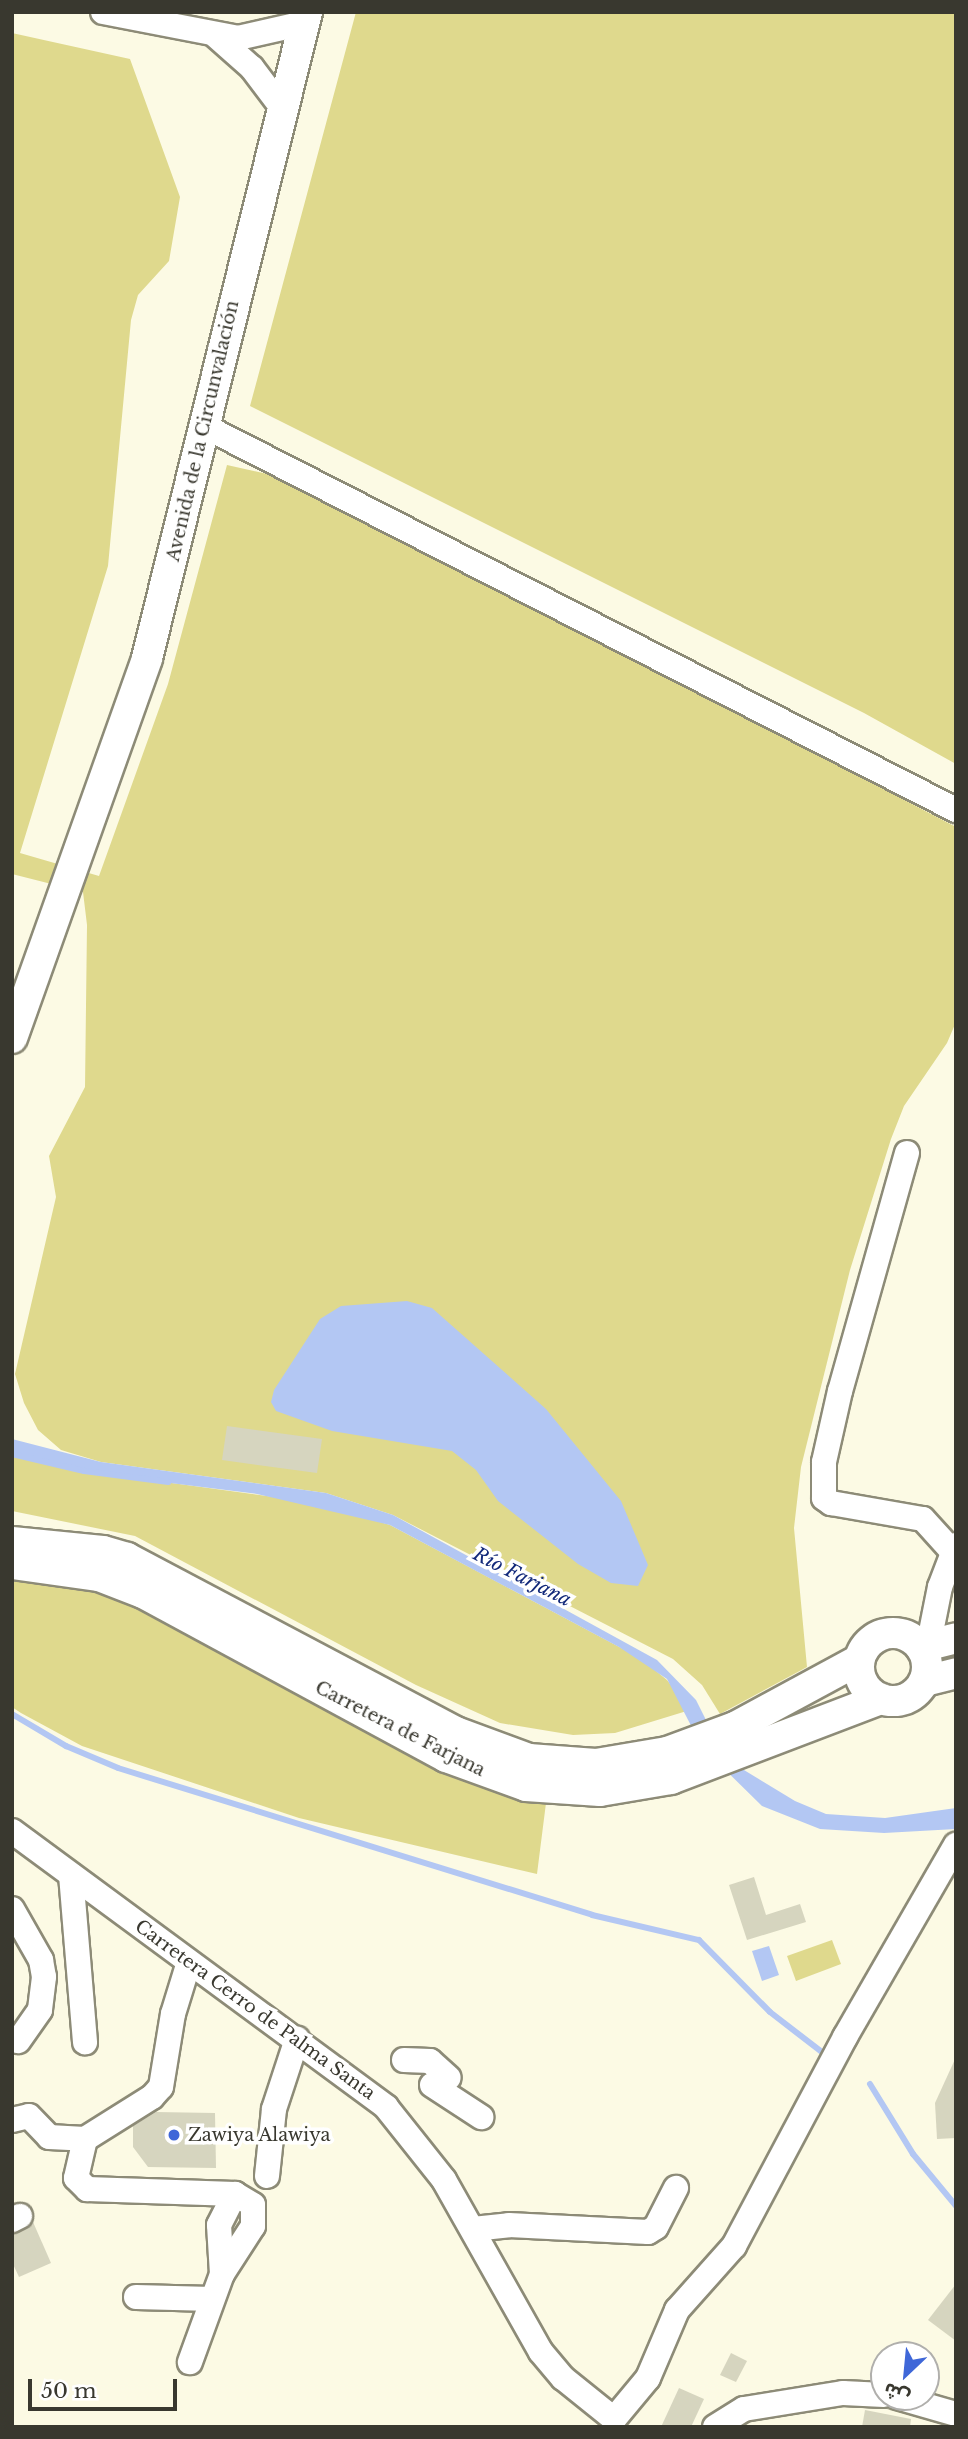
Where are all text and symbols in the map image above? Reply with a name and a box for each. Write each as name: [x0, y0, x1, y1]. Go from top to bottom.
street label: Avenida de la Circunvalación: [162, 298, 244, 564]
water label: Río Farjana: [469, 1543, 575, 1611]
street label: Carretera de Farjana: [311, 1677, 489, 1781]
street label: Carretera Cerro de Palma Santa: [131, 1915, 379, 2105]
place label: Zawiya Alawiya: [188, 2124, 331, 2146]
marker: Zawiya Alawiya: [166, 2127, 182, 2143]
north arrow: [870, 2341, 940, 2411]
scale bar: [32, 2366, 180, 2410]
text: ش: [880, 2377, 913, 2410]
text: 50 m: [41, 2378, 96, 2404]

